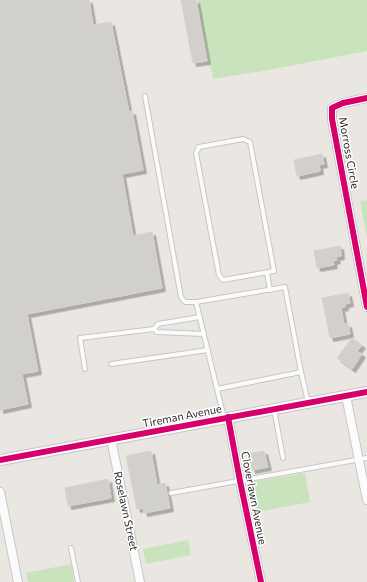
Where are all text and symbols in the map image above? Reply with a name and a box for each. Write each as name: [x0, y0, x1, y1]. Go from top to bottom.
street label: Morross Circle: [337, 116, 362, 190]
street label: Tireman Avenue: [141, 401, 223, 430]
street label: Cloverlawn Avenue: [239, 450, 270, 546]
street label: Roselawn Street: [112, 470, 141, 552]

